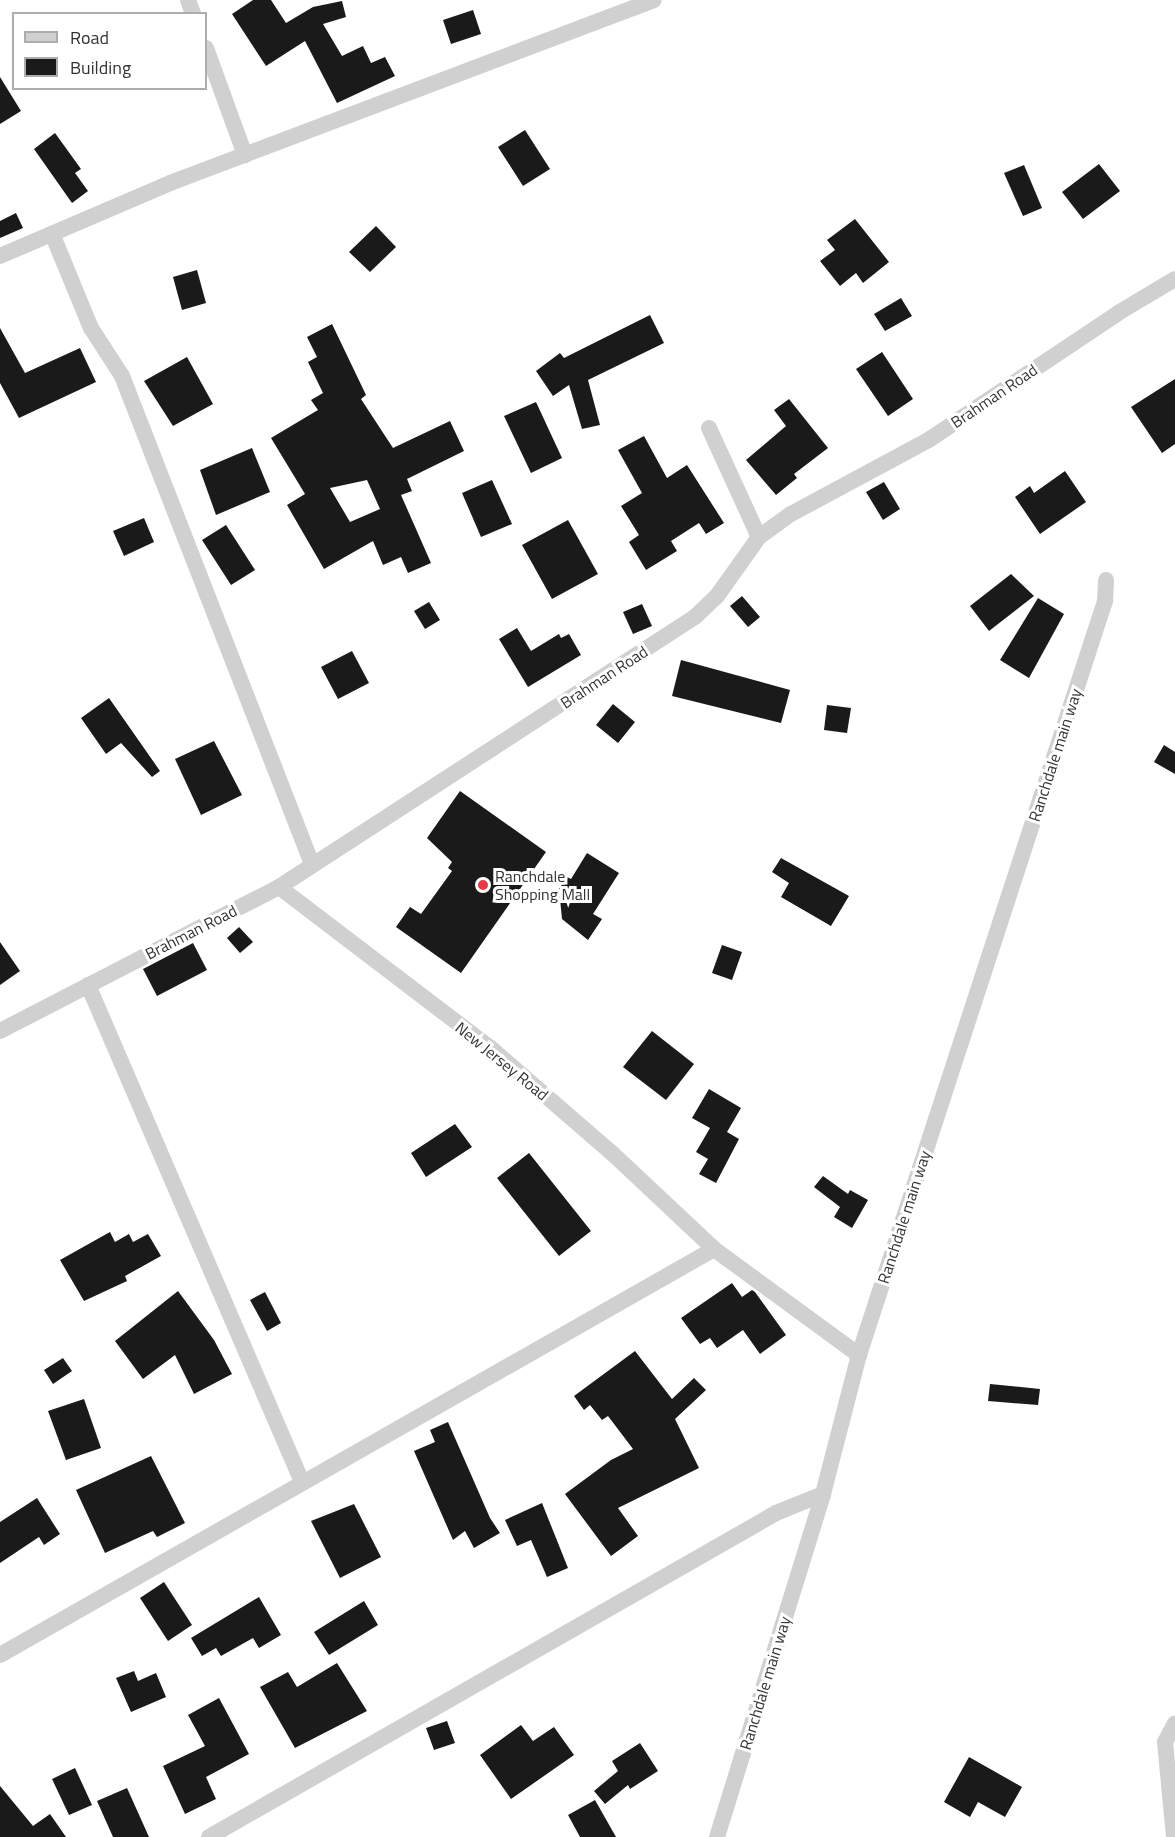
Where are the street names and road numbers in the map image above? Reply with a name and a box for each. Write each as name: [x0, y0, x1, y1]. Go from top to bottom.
street label: Brahman Road: [947, 360, 1041, 432]
street label: Brahman Road: [557, 642, 651, 712]
street label: Ranchdale main way: [1024, 686, 1086, 824]
street label: Brahman Road: [142, 901, 240, 963]
street label: New Jersey Road: [452, 1018, 552, 1104]
street label: Ranchdale main way: [873, 1148, 935, 1286]
street label: Ranchdale main way: [736, 1614, 794, 1752]

